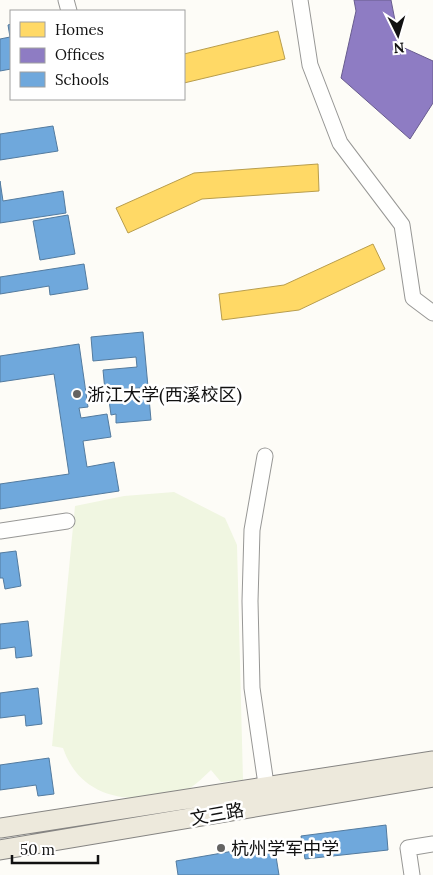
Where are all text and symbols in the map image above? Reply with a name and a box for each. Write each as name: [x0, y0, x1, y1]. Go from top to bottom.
legend: [10, 10, 185, 100]
north arrow: [373, 10, 423, 60]
text: Homes: [55, 20, 104, 39]
text: N: [393, 39, 405, 57]
text: Offices: [55, 45, 105, 64]
text: Schools: [55, 70, 109, 89]
place label: 浙江大学(西溪校区): [87, 383, 242, 406]
marker: 浙江大学(西溪校区): [71, 388, 83, 400]
street label: 文三路: [188, 798, 246, 830]
scale bar: [12, 832, 99, 864]
place label: 杭州学军中学: [231, 837, 339, 860]
text: 50 m: [20, 840, 55, 859]
marker: 杭州学军中学: [215, 842, 227, 854]

